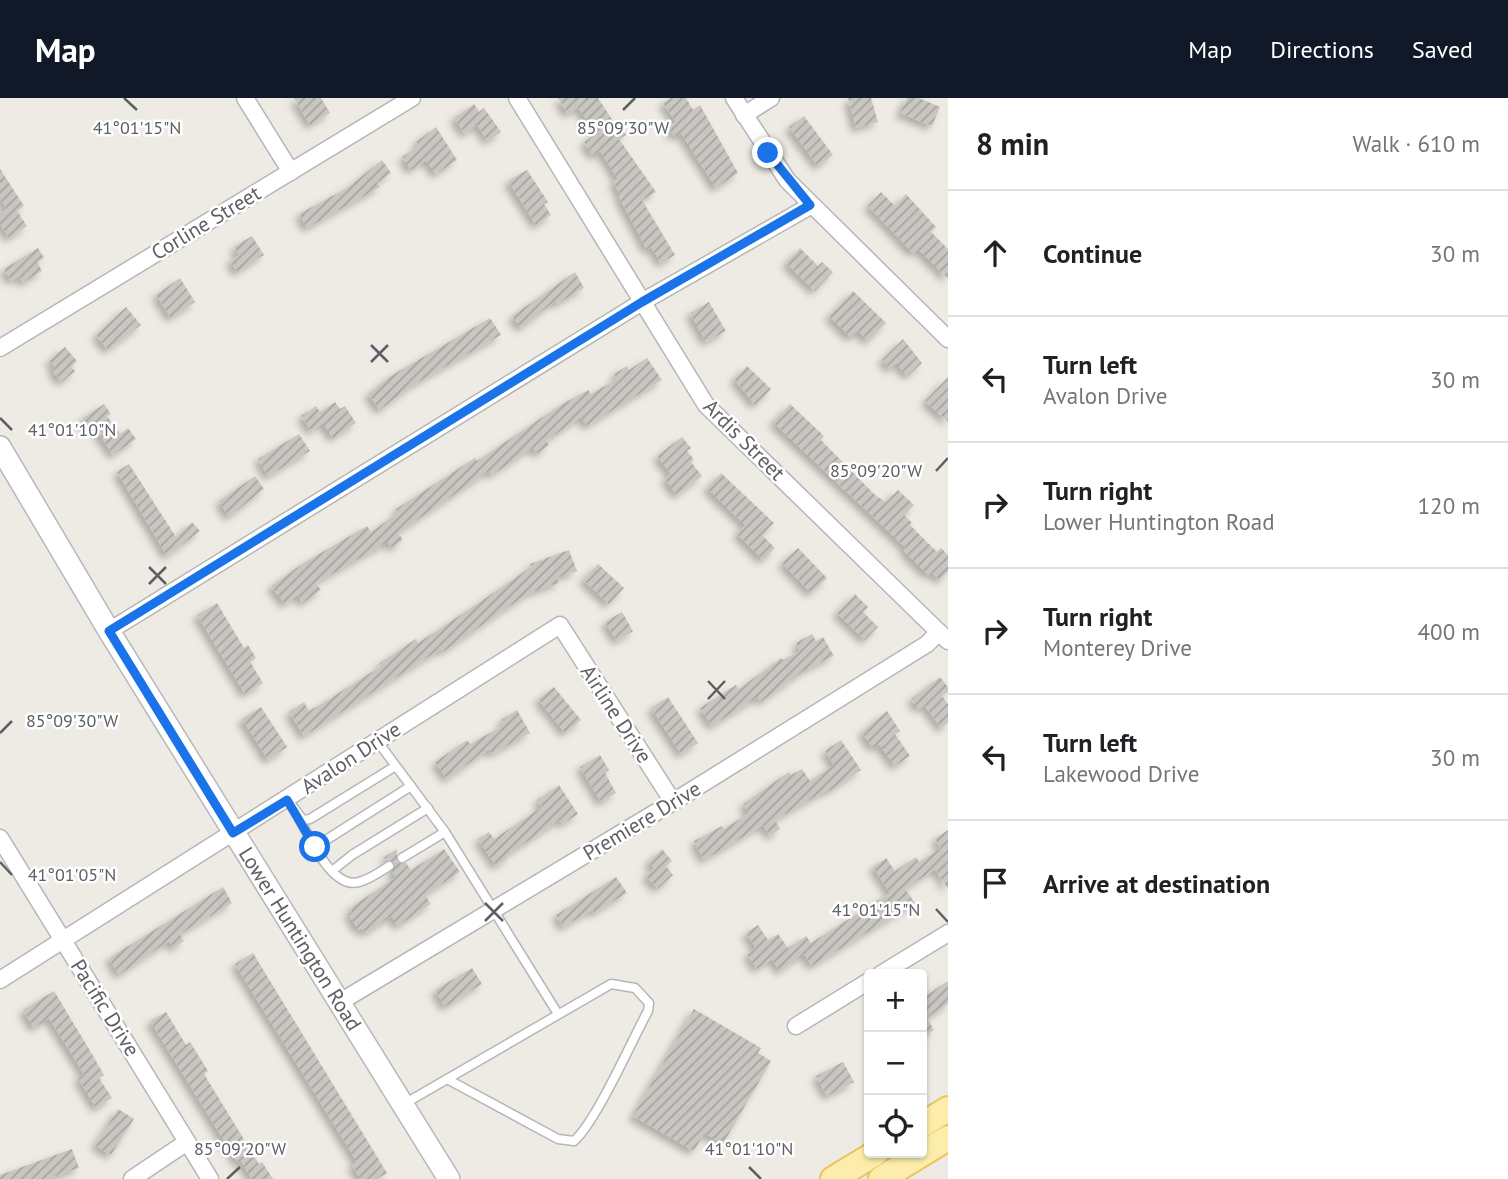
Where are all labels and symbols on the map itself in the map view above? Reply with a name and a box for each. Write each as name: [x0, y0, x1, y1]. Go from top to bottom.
text: 41°01'15"N: [93, 116, 181, 139]
text: 85°09'30"W: [577, 116, 669, 139]
route end: [752, 137, 783, 168]
street label: Corline Street: [146, 179, 265, 266]
street label: Ardis Street: [698, 393, 791, 486]
text: 41°01'10"N: [28, 418, 116, 441]
text: 85°09'20"W: [830, 459, 922, 482]
street label: Airline Drive: [575, 660, 658, 768]
text: 85°09'30"W: [26, 709, 118, 732]
street label: Avalon Drive: [296, 715, 406, 800]
street label: Premiere Drive: [578, 775, 706, 866]
route start: [299, 831, 330, 862]
street label: Lower Huntington Road: [233, 842, 368, 1036]
text: 41°01'05"N: [28, 863, 116, 886]
text: 41°01'15"N: [832, 898, 920, 921]
street label: Pacific Drive: [65, 954, 146, 1061]
text: 85°09'20"W: [194, 1137, 286, 1160]
text: 41°01'10"N: [705, 1137, 793, 1160]

